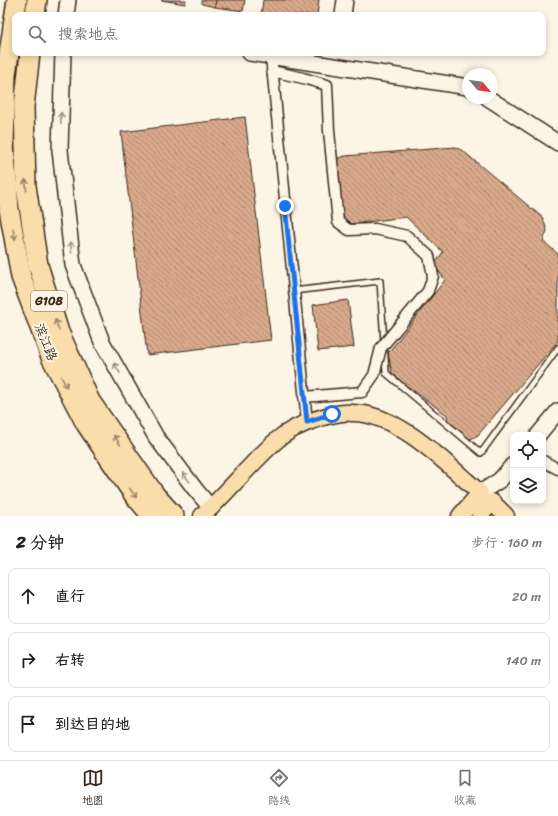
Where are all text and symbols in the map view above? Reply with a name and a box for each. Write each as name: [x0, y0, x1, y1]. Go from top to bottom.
search box: [12, 12, 546, 56]
text: 搜索地点: [58, 21, 118, 47]
icon: search: [26, 23, 48, 45]
north arrow: [462, 68, 498, 104]
one-way arrow: [57, 112, 65, 125]
one-way arrow: [23, 179, 30, 192]
route end: [276, 197, 294, 215]
one-way arrow: [10, 227, 18, 240]
one-way arrow: [67, 241, 74, 254]
road number: G108: [31, 291, 67, 311]
one-way arrow: [53, 319, 60, 332]
street label: 滨江路: [28, 320, 64, 364]
one-way arrow: [113, 362, 120, 374]
one-way arrow: [61, 376, 68, 388]
route start: [323, 405, 341, 423]
map controls: [510, 432, 546, 504]
button: locate: [510, 432, 546, 468]
one-way arrow: [113, 435, 121, 446]
button: layers: [510, 468, 546, 504]
one-way arrow: [182, 472, 191, 483]
one-way arrow: [128, 487, 137, 498]
text: 2 分钟: [16, 527, 64, 557]
text: 步行 · 160 m: [471, 531, 542, 554]
text: 直行: [55, 583, 85, 609]
icon: ahead: [17, 585, 39, 607]
text: 20 m: [512, 585, 541, 608]
text: 右转: [55, 647, 85, 673]
icon: right: [17, 649, 39, 671]
text: 140 m: [506, 649, 541, 672]
text: 到达目的地: [55, 711, 130, 737]
icon: arrive: [17, 713, 39, 735]
tab: 地图: [82, 767, 104, 810]
tab: 路线: [268, 767, 290, 810]
tab: 收藏: [454, 767, 476, 810]

